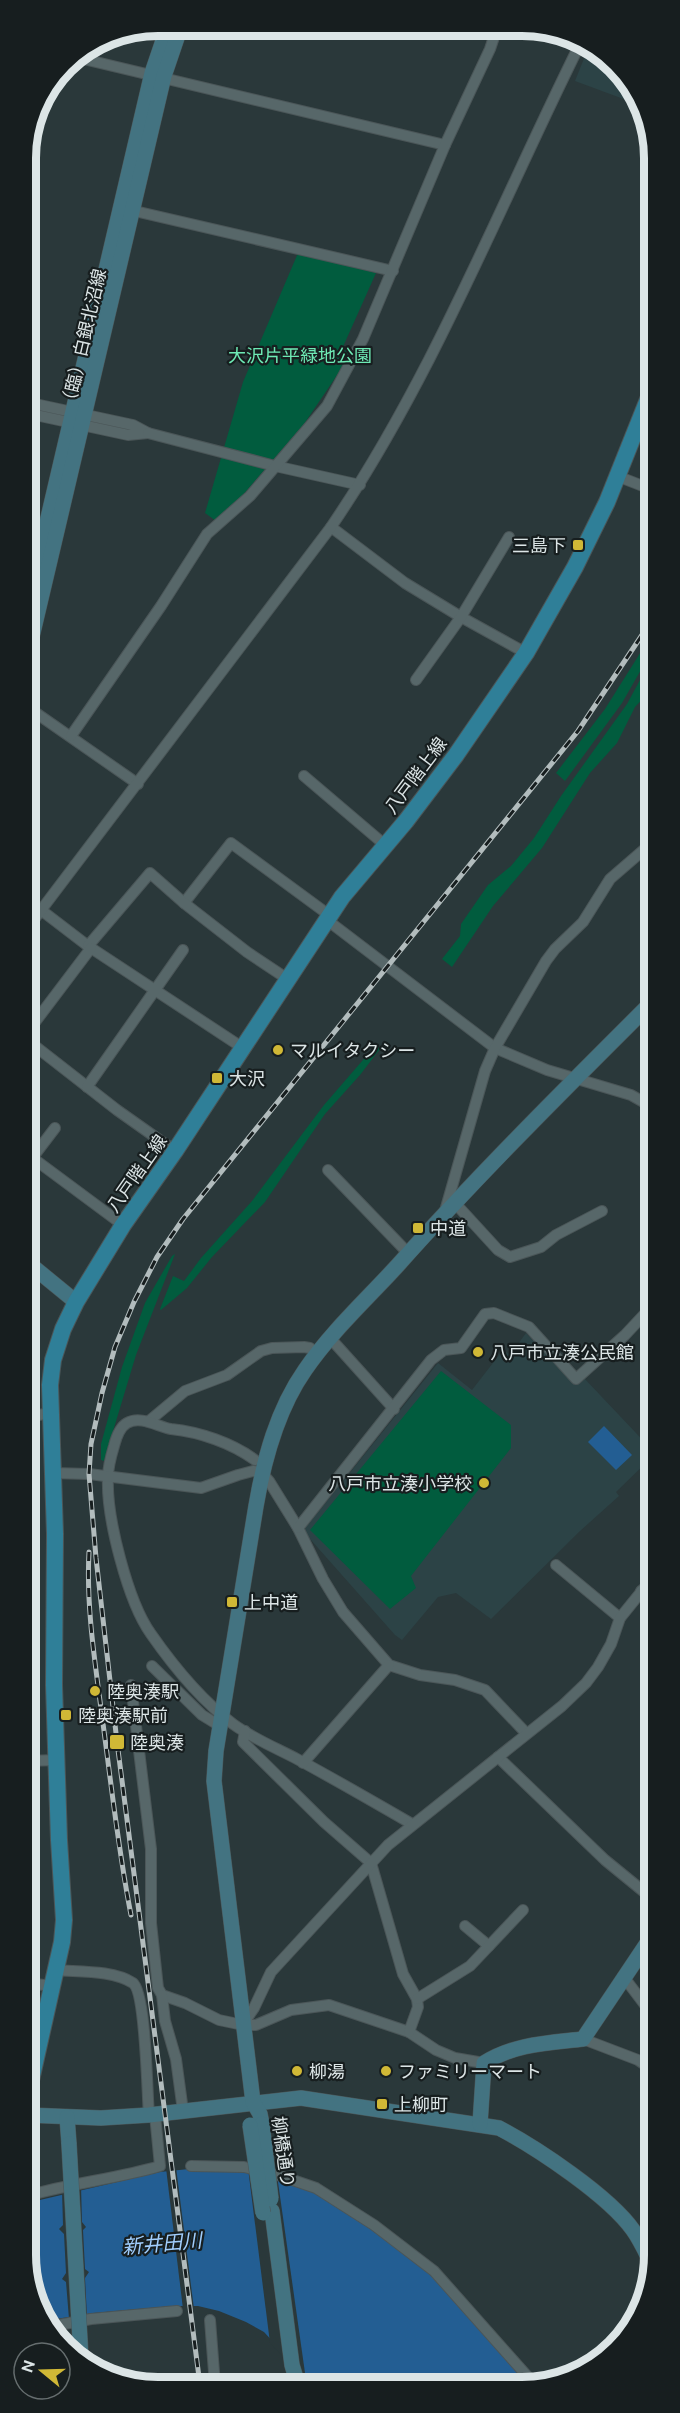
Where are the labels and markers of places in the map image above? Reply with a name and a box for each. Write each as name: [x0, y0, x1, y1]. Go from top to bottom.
place label: 三島下: [512, 535, 566, 555]
marker: 三島下: [571, 538, 585, 552]
place label: マルイタクシー: [290, 1040, 415, 1060]
marker: マルイタクシー: [271, 1043, 285, 1057]
place label: 大沢: [229, 1068, 265, 1088]
marker: 大沢: [210, 1071, 224, 1085]
place label: 中道: [430, 1218, 466, 1238]
marker: 中道: [411, 1221, 425, 1235]
place label: 八戸市立湊公民館: [490, 1342, 634, 1362]
marker: 八戸市立湊公民館: [471, 1345, 485, 1359]
place label: 八戸市立湊小学校: [328, 1473, 472, 1493]
marker: 八戸市立湊小学校: [477, 1476, 491, 1490]
place label: 上中道: [244, 1592, 298, 1612]
marker: 上中道: [225, 1595, 239, 1609]
place label: 陸奥湊駅: [107, 1681, 179, 1701]
marker: 陸奥湊駅: [88, 1684, 102, 1698]
place label: 陸奥湊駅前: [78, 1705, 168, 1725]
marker: 陸奥湊駅前: [59, 1708, 73, 1722]
place label: 陸奥湊: [130, 1732, 184, 1752]
marker: 陸奥湊: [108, 1733, 126, 1751]
place label: 柳湯: [309, 2061, 345, 2081]
place label: ファミリーマート: [398, 2061, 542, 2081]
marker: 柳湯: [290, 2064, 304, 2078]
marker: ファミリーマート: [379, 2064, 393, 2078]
place label: 上柳町: [394, 2094, 448, 2114]
marker: 上柳町: [375, 2097, 389, 2111]

